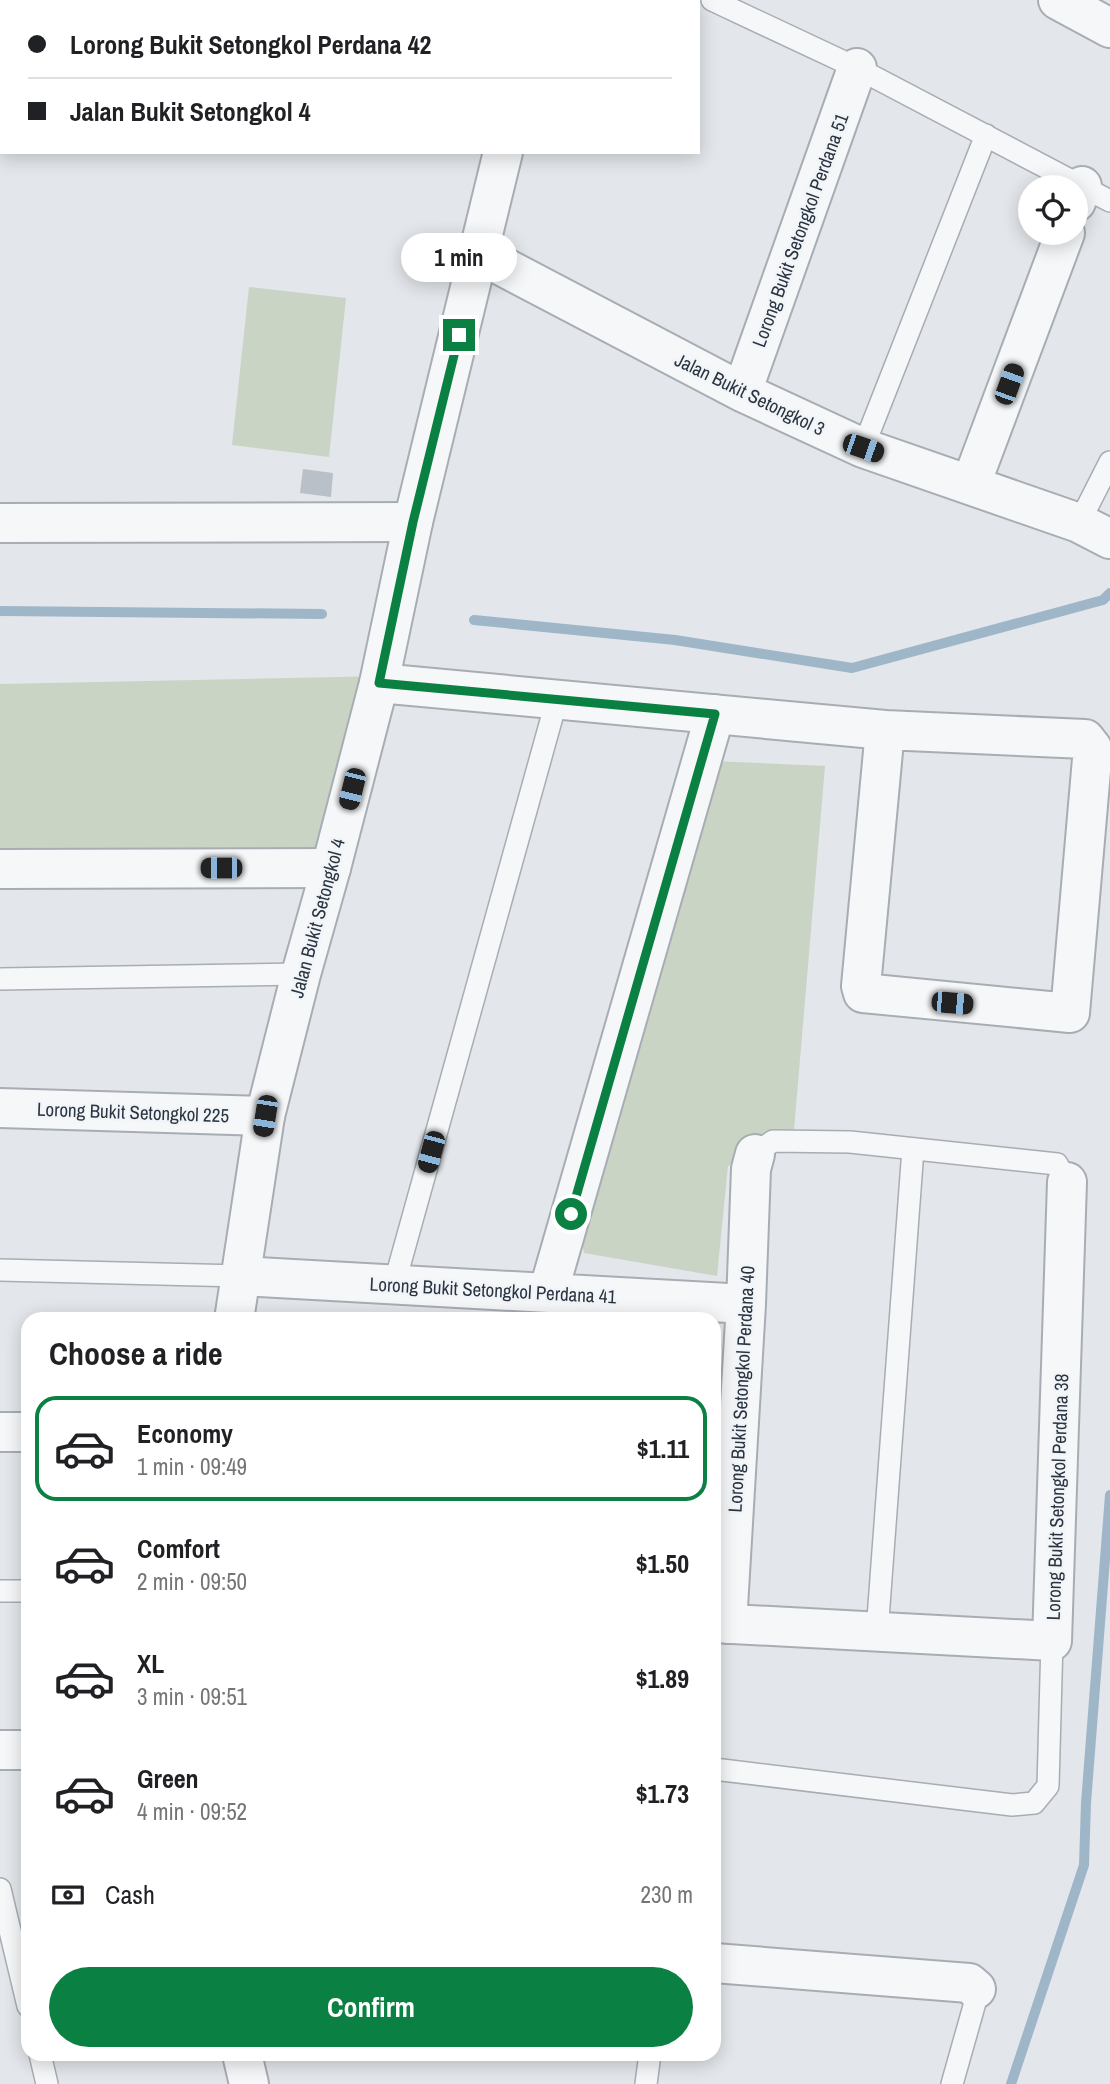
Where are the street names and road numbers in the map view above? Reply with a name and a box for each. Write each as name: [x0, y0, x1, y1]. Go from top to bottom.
street label: Lorong Bukit Setongkol Perdana 51: [746, 109, 855, 350]
street label: Jalan Bukit Setongkol 3: [671, 346, 829, 442]
street label: Jalan Bukit Setongkol 4: [283, 835, 351, 1000]
street label: Lorong Bukit Setongkol 225: [36, 1096, 230, 1128]
street label: Lorong Bukit Setongkol Perdana 40: [722, 1265, 760, 1513]
street label: Lorong Bukit Setongkol Perdana 41: [369, 1271, 617, 1309]
street label: Lorong Bukit Setongkol Perdana 38: [1040, 1373, 1074, 1621]

